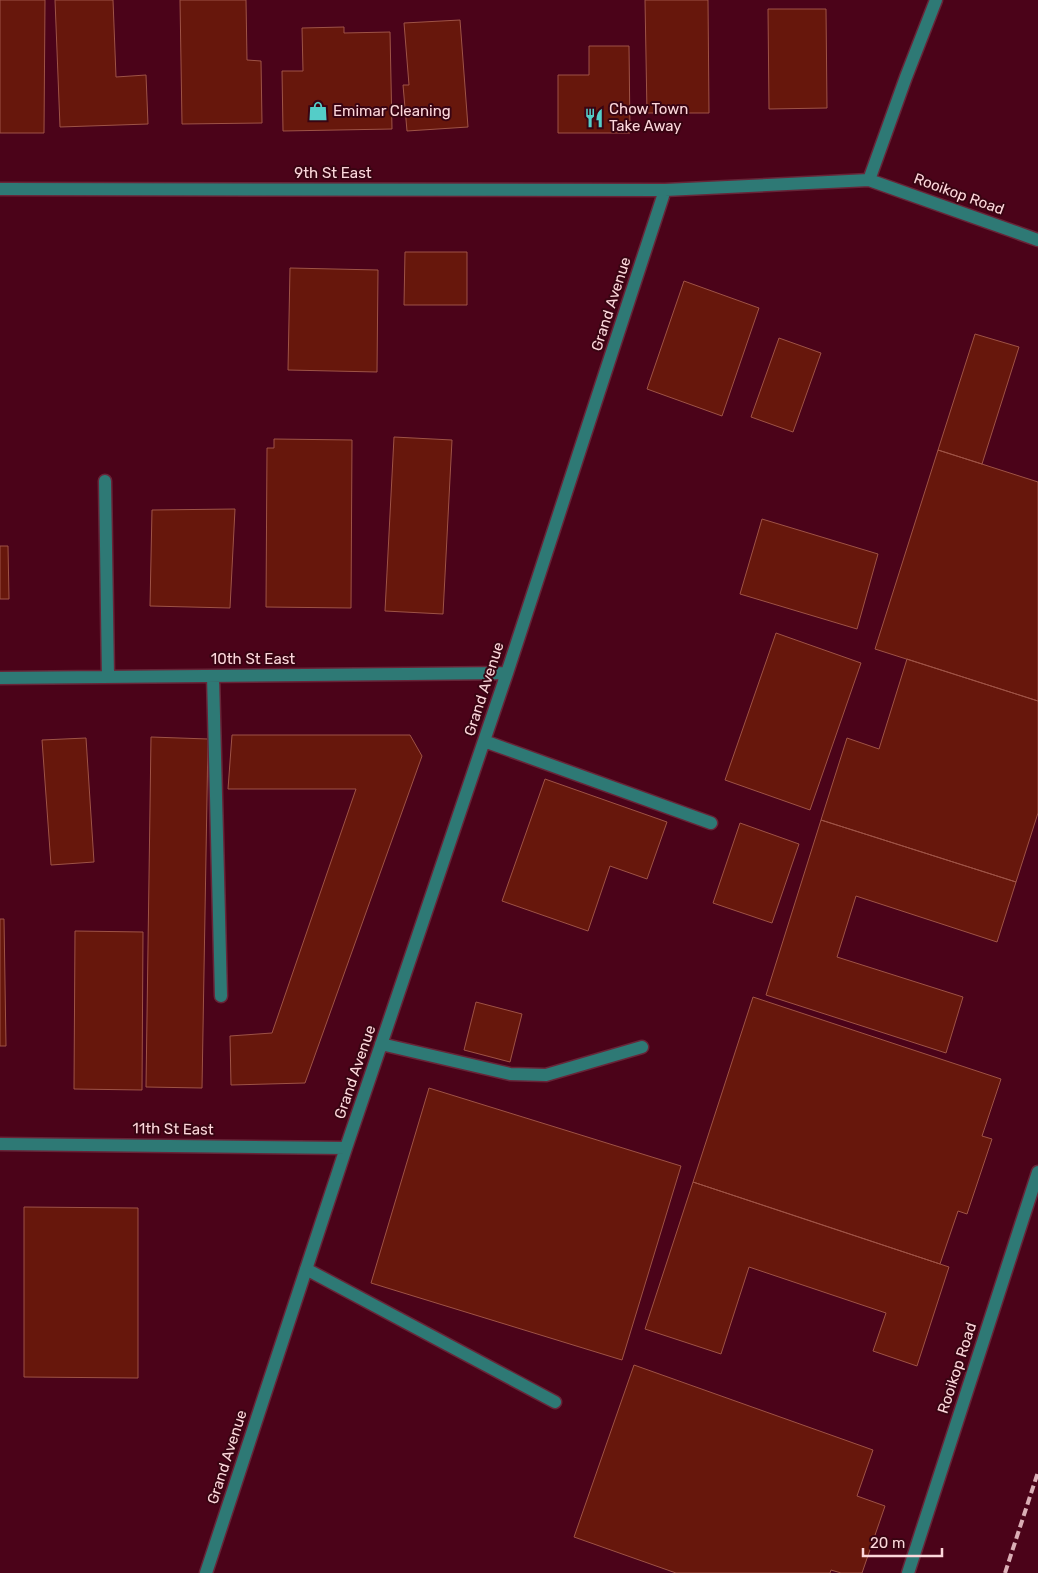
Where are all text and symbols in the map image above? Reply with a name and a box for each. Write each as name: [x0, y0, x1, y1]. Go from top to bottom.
shop icon: Emimar Cleaning: [307, 100, 329, 122]
place label: Chow Town Take Away: [609, 100, 688, 135]
place label: Emimar Cleaning: [333, 102, 451, 120]
restaurant icon: Chow Town Take Away: [583, 107, 605, 129]
street label: 9th St East: [294, 164, 372, 182]
street label: Rooikop Road: [911, 169, 1007, 219]
street label: Grand Avenue: [587, 255, 635, 353]
street label: Grand Avenue: [460, 640, 508, 738]
street label: 10th St East: [211, 650, 295, 668]
street label: Grand Avenue: [331, 1023, 379, 1121]
street label: 11th St East: [132, 1119, 214, 1139]
street label: Rooikop Road: [934, 1320, 980, 1416]
street label: Grand Avenue: [203, 1408, 251, 1506]
scale bar: [863, 1526, 942, 1558]
text: 20 m: [870, 1534, 905, 1552]

